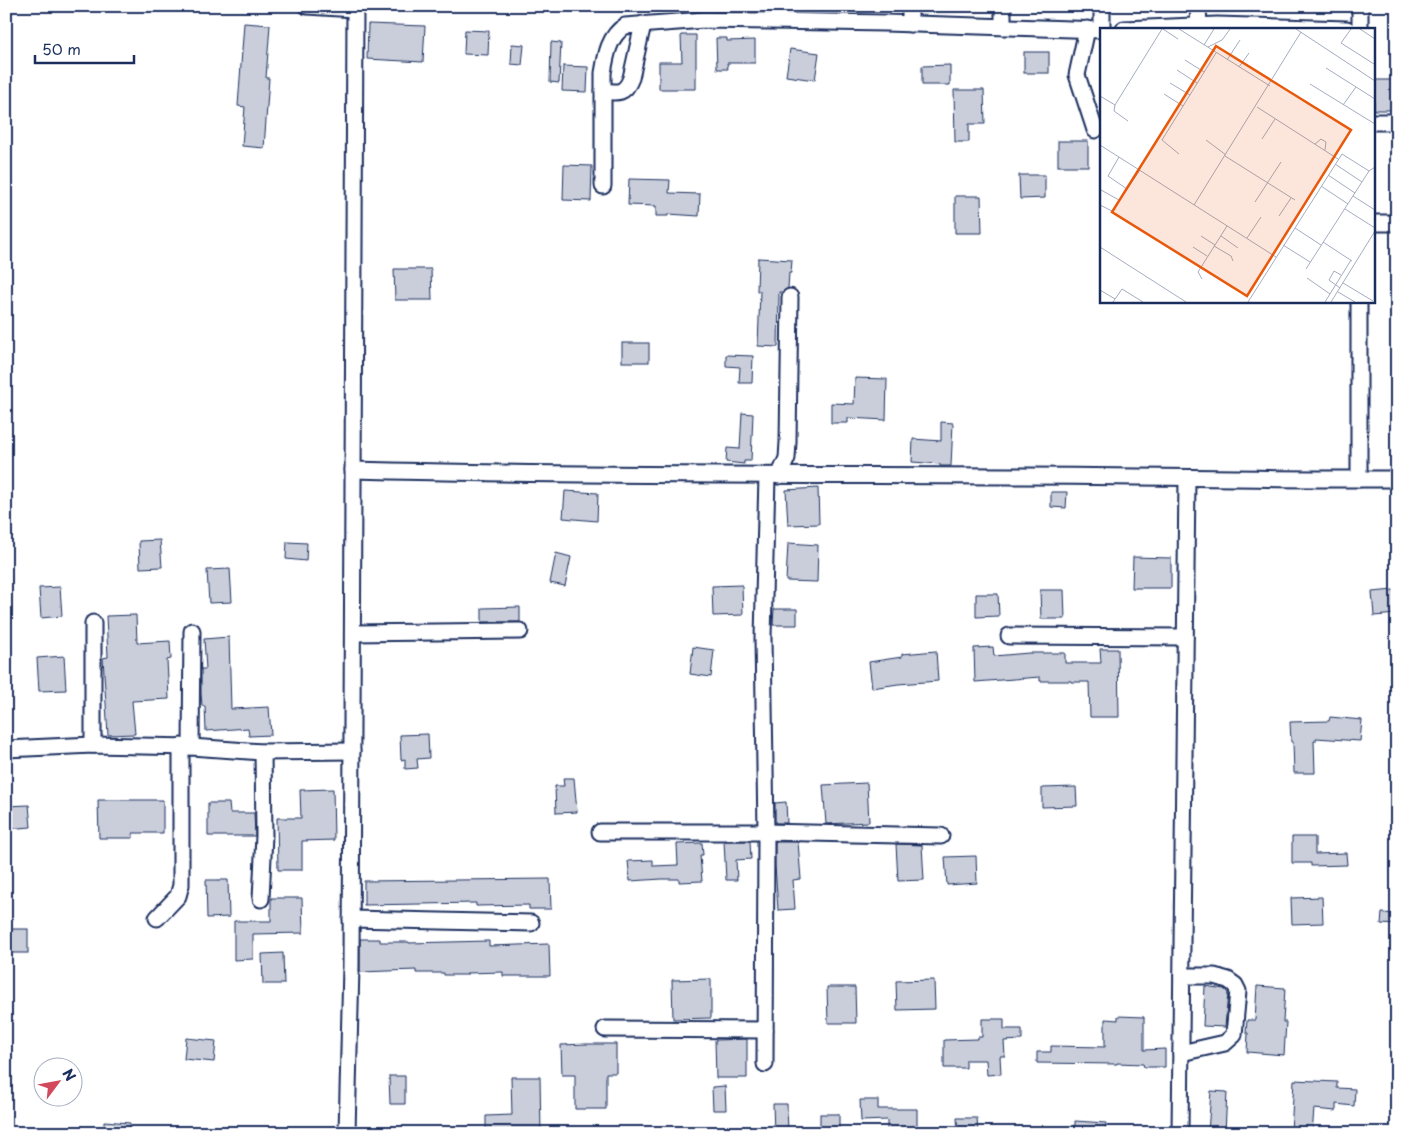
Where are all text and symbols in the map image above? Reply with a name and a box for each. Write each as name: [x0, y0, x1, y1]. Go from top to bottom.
inset map: [1100, 28, 1376, 302]
scale bar: [35, 32, 134, 64]
text: 50 m: [42, 37, 81, 60]
north arrow: [32, 1056, 82, 1106]
text: N: [58, 1065, 81, 1085]

